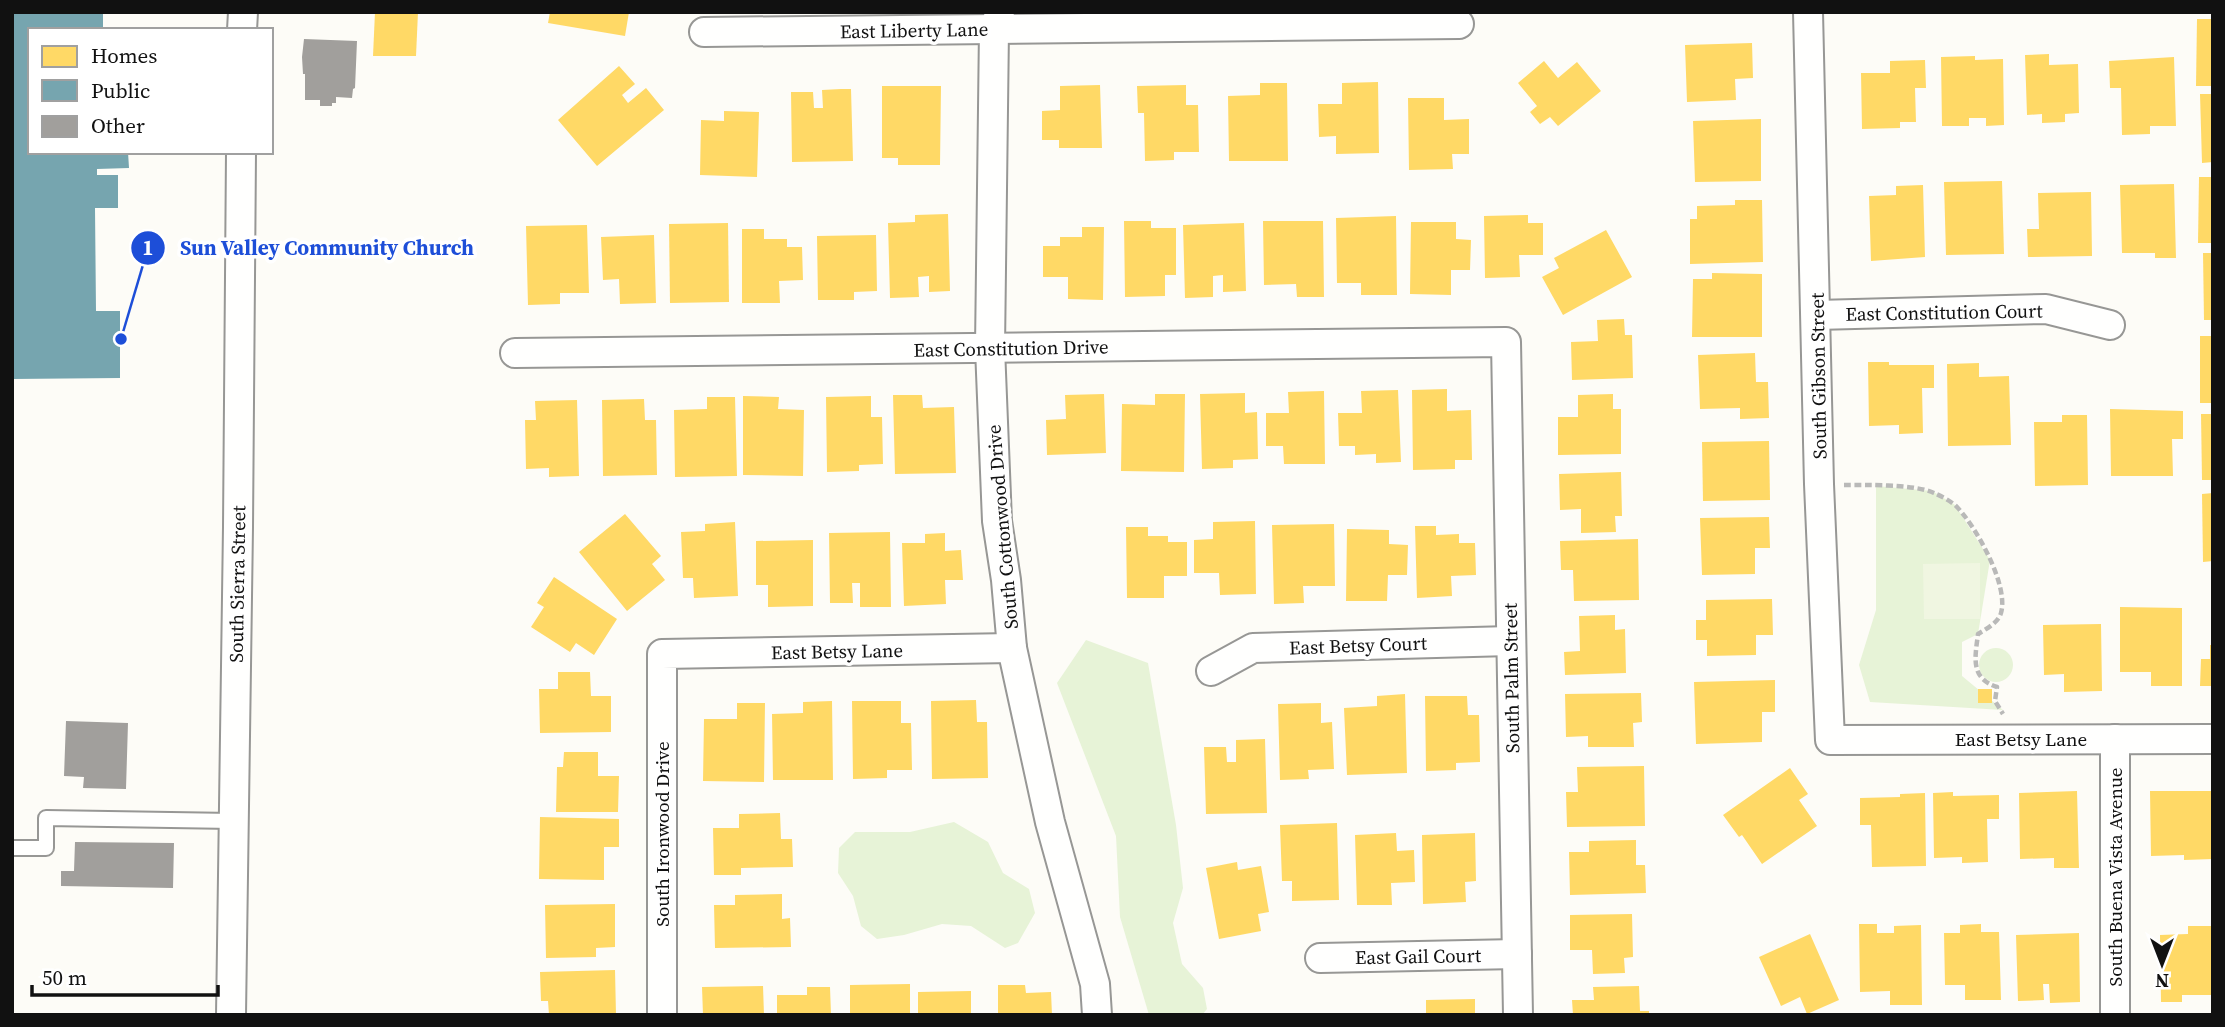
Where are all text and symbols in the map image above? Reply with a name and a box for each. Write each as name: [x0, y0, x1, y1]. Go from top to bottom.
street label: East Liberty Lane: [840, 16, 988, 44]
legend: [28, 28, 273, 154]
text: Homes: [91, 41, 157, 70]
text: Public: [91, 76, 150, 105]
text: Other: [91, 111, 145, 140]
callout: Sun Valley Community Church: [131, 227, 488, 269]
text: 1: [142, 233, 154, 262]
text: Sun Valley Community Church: [180, 233, 474, 262]
street label: South Gibson Street: [1804, 292, 1832, 459]
street label: East Constitution Court: [1845, 297, 2044, 327]
street label: East Constitution Drive: [913, 333, 1109, 363]
street label: South Cottonwood Drive: [980, 424, 1024, 630]
street label: South Sierra Street: [223, 504, 251, 663]
street label: South Palm Street: [1497, 602, 1525, 753]
street label: East Betsy Court: [1289, 630, 1428, 660]
street label: East Betsy Lane: [771, 637, 903, 665]
street label: East Betsy Lane: [1955, 726, 2087, 752]
street label: South Ironwood Drive: [649, 741, 675, 927]
street label: South Buena Vista Avenue: [2102, 767, 2128, 987]
north arrow: [2127, 929, 2197, 999]
street label: East Gail Court: [1355, 942, 1482, 970]
scale bar: [32, 954, 217, 998]
text: 50 m: [42, 963, 87, 992]
text: N: [2155, 968, 2169, 994]

